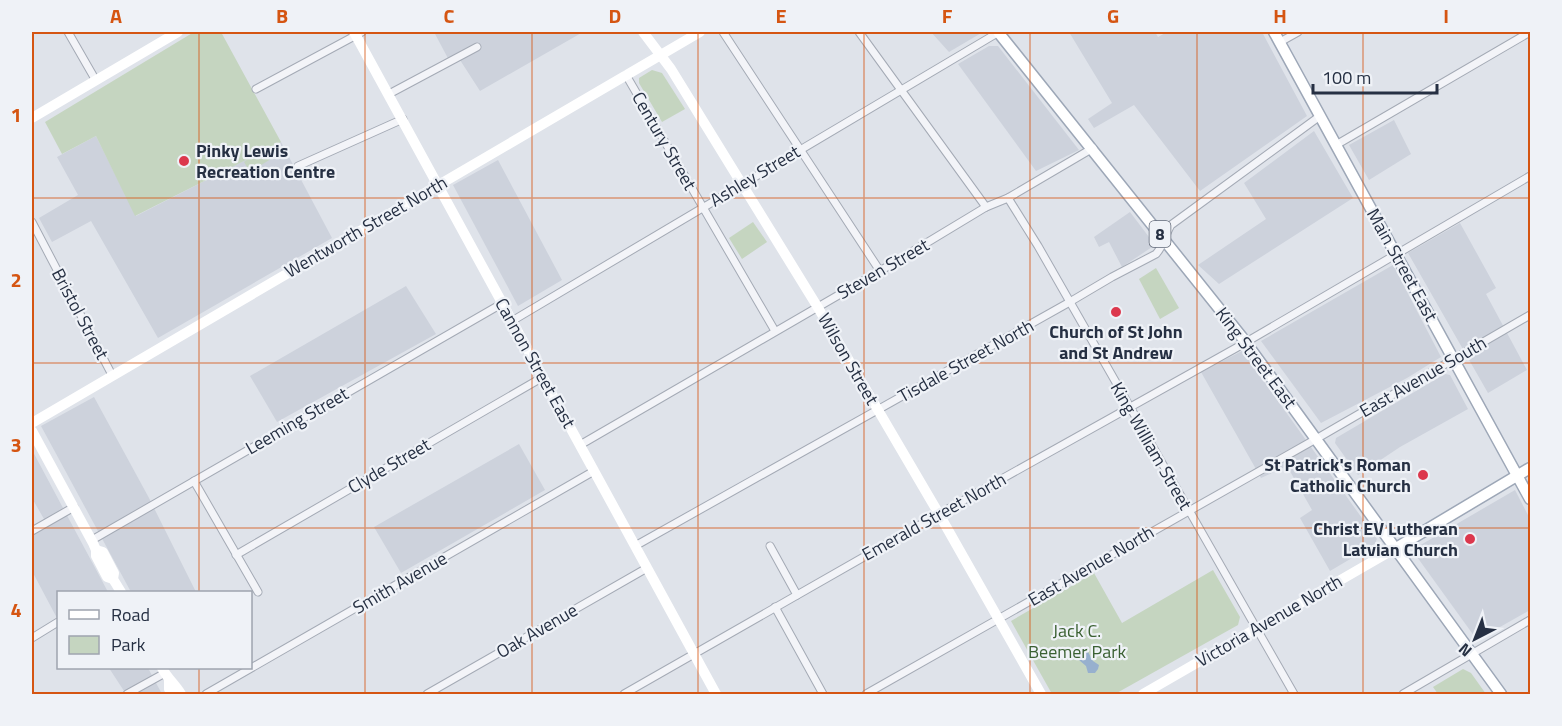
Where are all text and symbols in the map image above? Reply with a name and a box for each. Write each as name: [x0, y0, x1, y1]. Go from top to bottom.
text: A: [110, 0, 122, 31]
text: B: [276, 0, 288, 31]
text: C: [444, 0, 455, 31]
text: D: [609, 0, 621, 31]
text: E: [775, 0, 787, 31]
text: F: [942, 0, 953, 31]
text: G: [1107, 0, 1119, 31]
text: H: [1273, 0, 1287, 31]
text: I: [1443, 0, 1449, 31]
scale bar: [1313, 57, 1438, 95]
text: 100 m: [1322, 64, 1371, 91]
street label: Century Street: [625, 87, 704, 195]
text: 1: [10, 99, 22, 130]
place label: Pinky Lewis Recreation Centre: [196, 137, 335, 185]
street label: Ashley Street: [705, 138, 806, 213]
marker: Pinky Lewis Recreation Centre: [177, 154, 191, 168]
street label: Wentworth Street North: [279, 169, 452, 284]
street label: Main Street East: [1360, 203, 1445, 327]
road number: 8: [1150, 221, 1170, 247]
street label: Steven Street: [832, 231, 934, 306]
street label: Bristol Street: [45, 263, 116, 365]
text: 2: [10, 264, 22, 295]
street label: Cannon Street East: [488, 293, 583, 433]
street label: King Street East: [1209, 301, 1304, 415]
marker: Church of St John and St Andrew: [1109, 305, 1123, 319]
street label: Wilson Street: [811, 308, 886, 410]
street label: Tisdale Street North: [893, 312, 1039, 409]
place label: Church of St John and St Andrew: [1049, 318, 1183, 366]
street label: East Avenue South: [1354, 329, 1491, 424]
street label: King William Street: [1104, 377, 1199, 515]
street label: Leeming Street: [240, 380, 354, 461]
text: 3: [10, 429, 22, 460]
street label: Clyde Street: [342, 431, 436, 500]
place label: St Patrick's Roman Catholic Church: [1264, 451, 1411, 499]
street label: Emerald Street North: [857, 466, 1011, 567]
marker: St Patrick's Roman Catholic Church: [1416, 468, 1430, 482]
place label: Christ EV Lutheran Latvian Church: [1313, 515, 1458, 563]
street label: East Avenue North: [1023, 518, 1159, 613]
marker: Christ EV Lutheran Latvian Church: [1463, 532, 1477, 546]
street label: Smith Avenue: [348, 545, 452, 621]
street label: Victoria Avenue North: [1190, 568, 1347, 674]
legend: [57, 591, 252, 669]
text: 4: [10, 594, 22, 625]
street label: Oak Avenue: [491, 596, 582, 665]
text: Road: [111, 601, 150, 628]
north arrow: [1445, 609, 1505, 669]
park label: Jack C. Beemer Park: [1028, 617, 1126, 665]
text: Park: [111, 631, 146, 658]
text: N: [1453, 638, 1477, 663]

